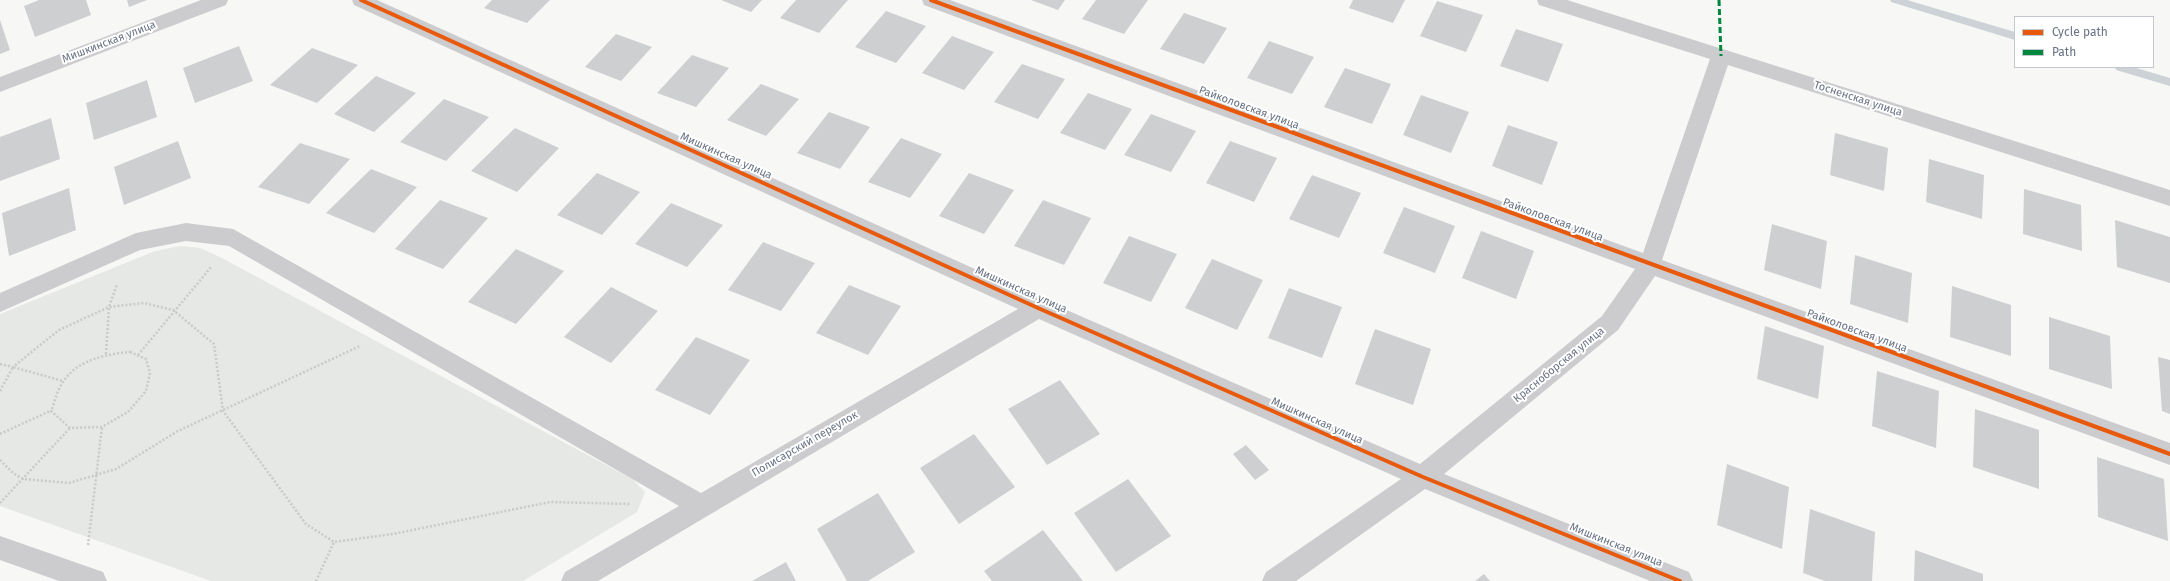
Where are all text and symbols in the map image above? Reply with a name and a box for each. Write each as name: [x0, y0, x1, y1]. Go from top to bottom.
legend: [2014, 16, 2154, 68]
street label: Мишкинская улица: [60, 18, 158, 66]
text: Cycle path: [2052, 25, 2108, 39]
text: Path: [2052, 45, 2076, 59]
street label: Тосненская улица: [1812, 78, 1904, 120]
street label: Райколовская улица: [1197, 84, 1301, 132]
street label: Мишкинская улица: [678, 130, 774, 182]
street label: Райколовская улица: [1501, 196, 1605, 244]
street label: Мишкинская улица: [973, 264, 1069, 316]
street label: Райколовская улица: [1805, 307, 1909, 355]
street label: Красноборская улица: [1511, 324, 1607, 406]
street label: Мишкинская улица: [1269, 395, 1365, 447]
street label: Полисарский переулок: [750, 408, 860, 480]
street label: Мишкинская улица: [1568, 520, 1664, 570]

